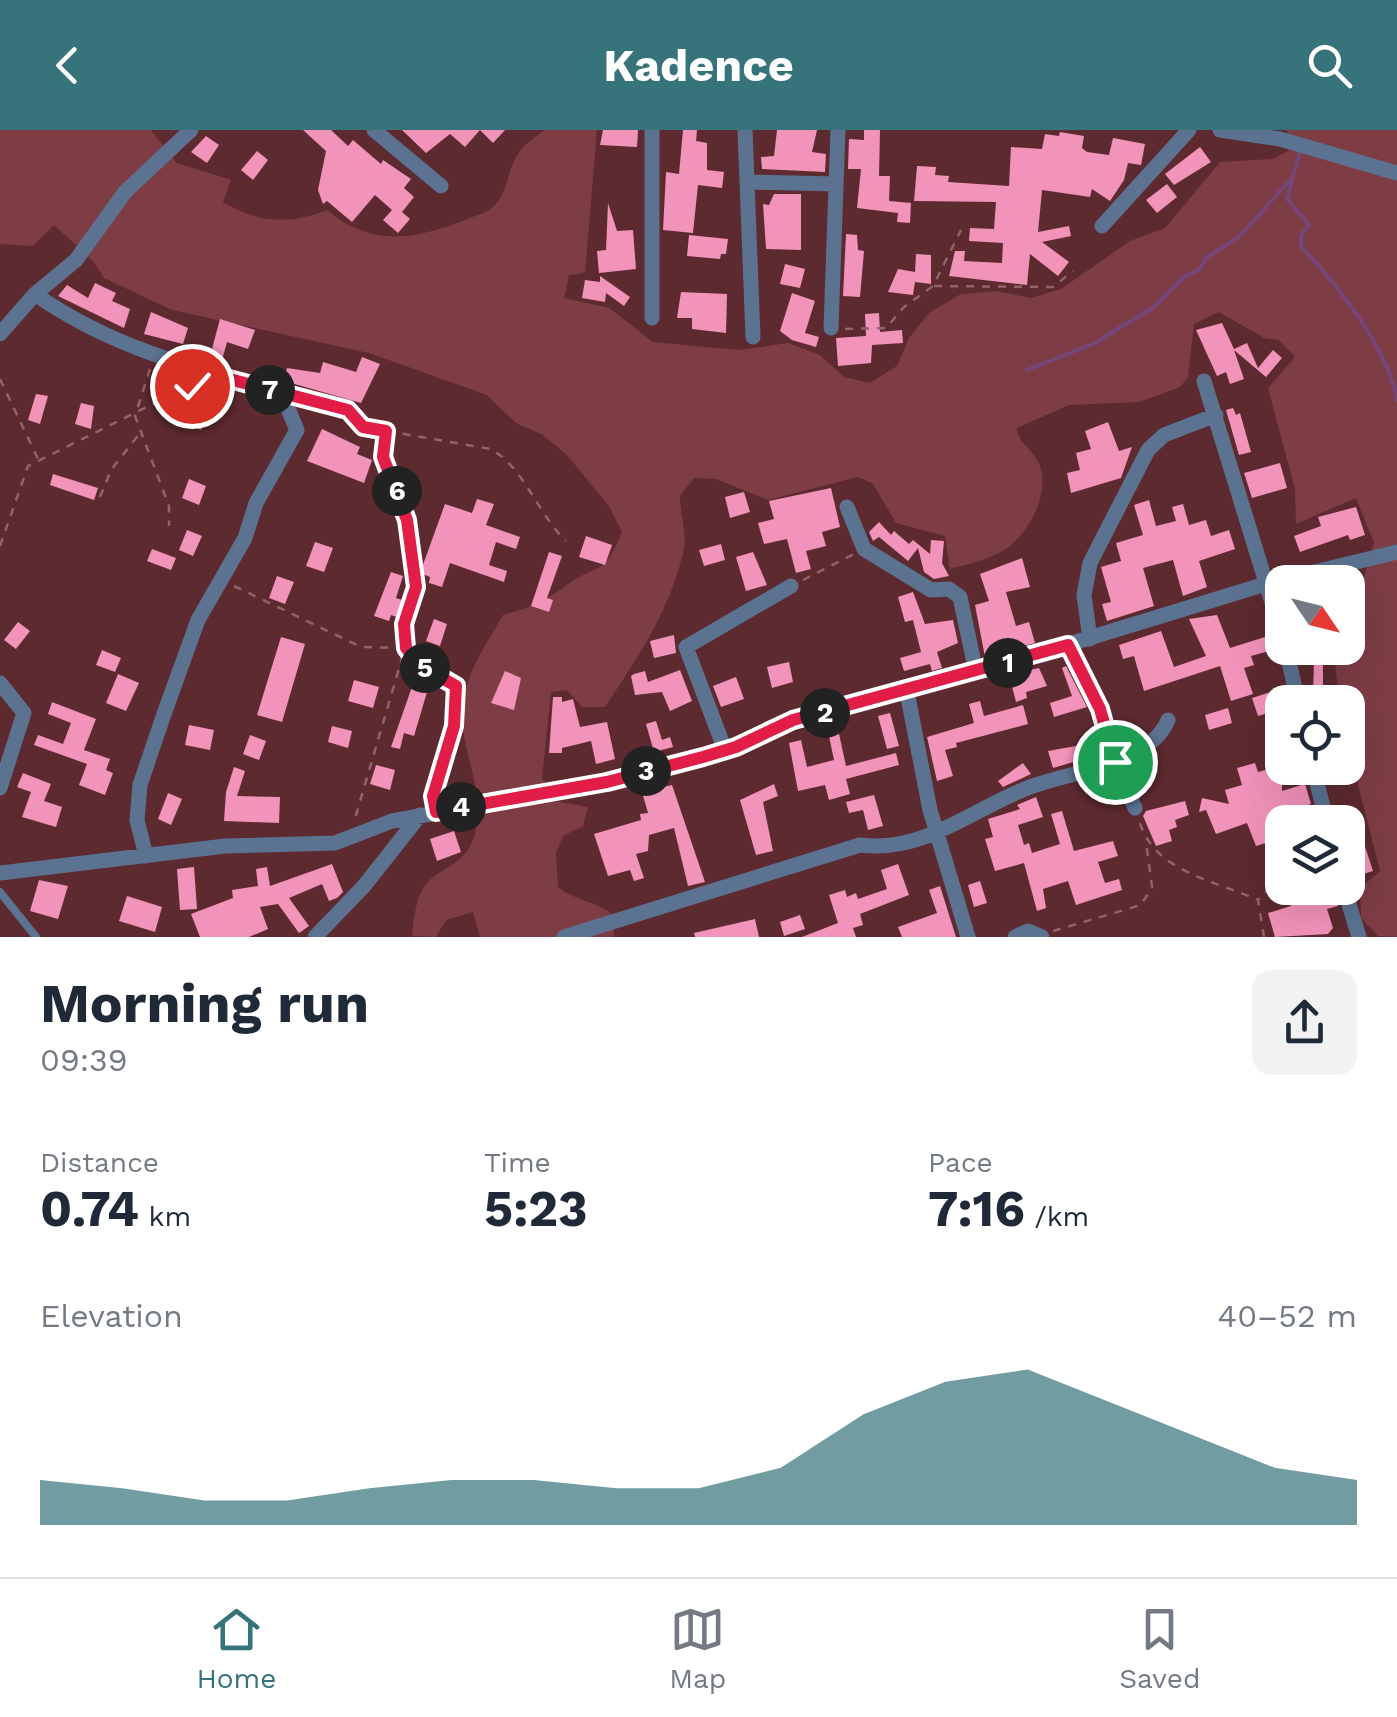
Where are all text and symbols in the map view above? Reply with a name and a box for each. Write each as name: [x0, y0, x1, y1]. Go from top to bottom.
icon: back: [40, 38, 95, 93]
icon: search: [1302, 38, 1357, 93]
text: Kadence: [603, 39, 794, 92]
pin: [150, 344, 235, 429]
icon: check: [165, 359, 220, 414]
pin: 7: [245, 365, 295, 415]
text: 7: [261, 373, 279, 406]
pin: 6: [372, 466, 422, 516]
text: 6: [388, 474, 406, 507]
north arrow: [1265, 565, 1365, 665]
map controls: [1265, 565, 1365, 905]
pin: 1: [983, 638, 1033, 688]
pin: 5: [400, 643, 450, 693]
text: 1: [1002, 646, 1014, 679]
text: 5: [417, 651, 433, 684]
button: locate: [1265, 685, 1365, 785]
pin: 2: [800, 688, 850, 738]
text: 2: [817, 696, 833, 729]
pin: [1073, 720, 1158, 805]
icon: arrive: [1088, 735, 1143, 790]
pin: 3: [621, 746, 671, 796]
text: 3: [638, 754, 654, 787]
pin: 4: [436, 782, 486, 832]
text: 4: [452, 790, 470, 823]
button: layers: [1265, 805, 1365, 905]
button: share: [1252, 970, 1357, 1075]
text: Morning run: [40, 971, 369, 1035]
text: 09:39: [40, 1041, 128, 1079]
text: Distance: [40, 1146, 159, 1179]
text: Time: [484, 1146, 551, 1179]
text: Pace: [928, 1146, 993, 1179]
text: 0.74: [40, 1179, 139, 1238]
text: 5:23: [484, 1179, 588, 1238]
text: 7:16: [928, 1179, 1025, 1238]
text: km: [139, 1200, 191, 1233]
text: /km: [1025, 1200, 1089, 1233]
text: Elevation: [40, 1297, 183, 1335]
text: 40–52 m: [1218, 1297, 1357, 1335]
tab: Home: [196, 1602, 276, 1695]
tab: Map: [669, 1602, 726, 1695]
tab: Saved: [1119, 1602, 1201, 1695]

